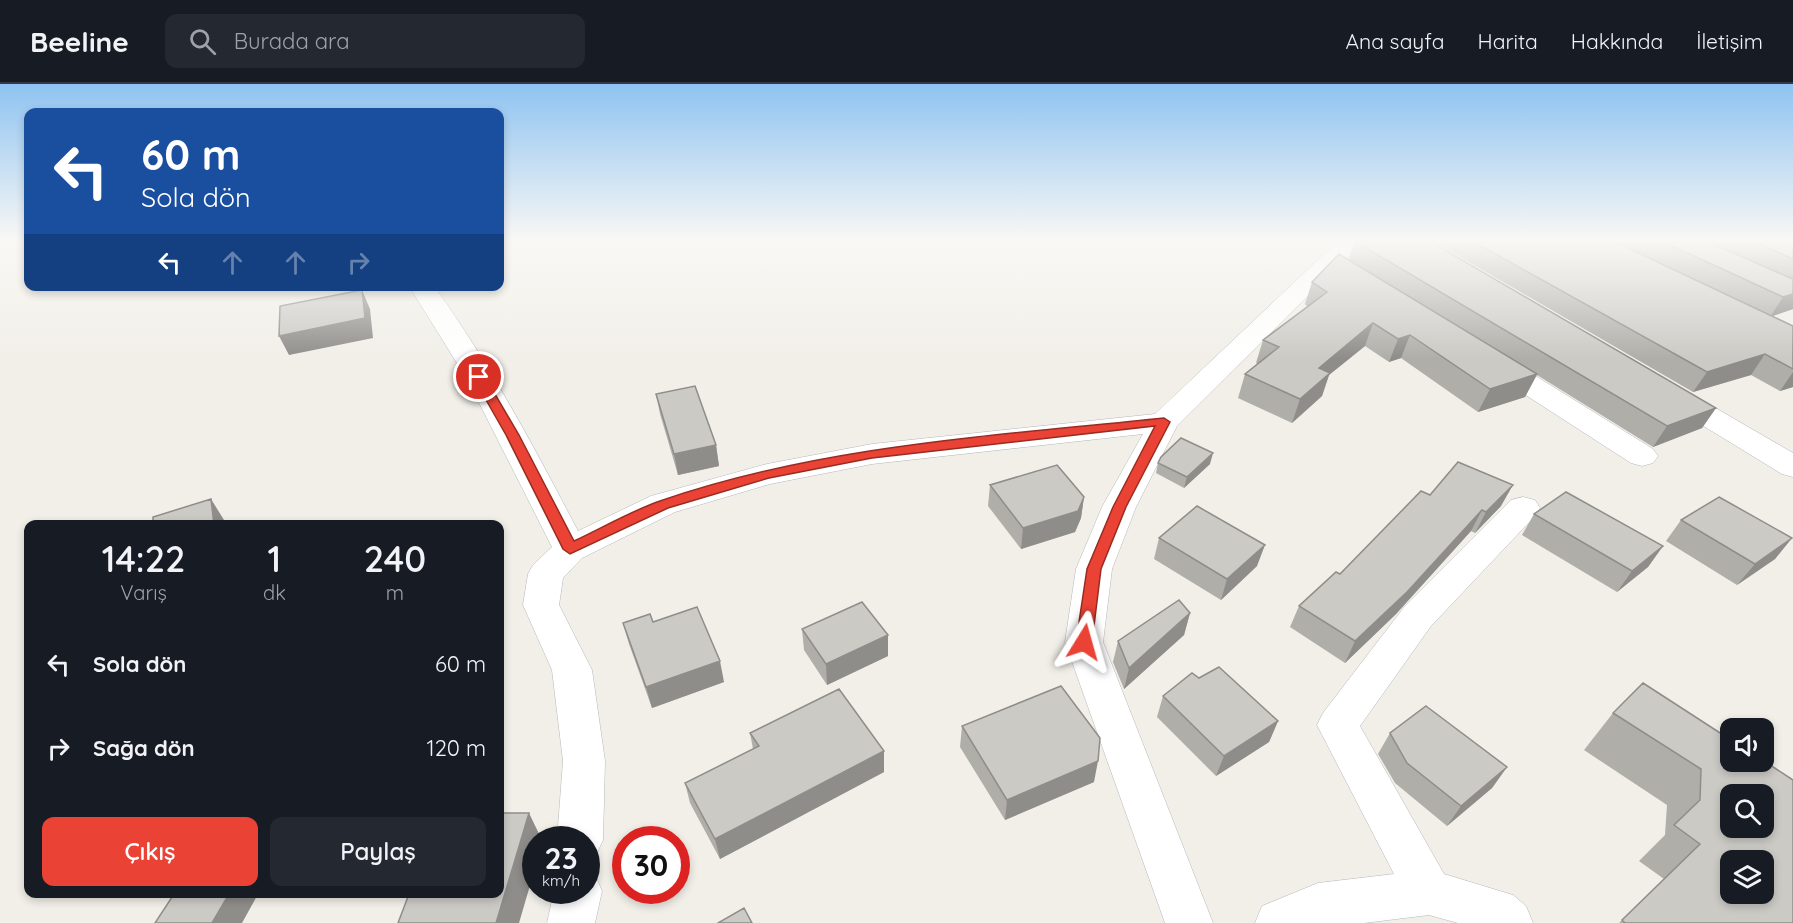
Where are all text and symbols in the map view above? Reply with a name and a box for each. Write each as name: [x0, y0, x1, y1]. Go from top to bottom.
search box: [165, 14, 585, 68]
text: Beeline: [30, 24, 129, 59]
icon: search: [186, 25, 219, 58]
text: Burada ara: [234, 27, 350, 55]
text: Ana sayfa: [1345, 28, 1445, 54]
text: Harita: [1478, 28, 1538, 54]
text: Hakkında: [1571, 28, 1663, 54]
text: İletişim: [1696, 28, 1763, 54]
text: 60 m: [141, 128, 241, 181]
icon: left: [42, 132, 120, 210]
text: Sola dön: [141, 180, 251, 214]
icon: left: [153, 246, 186, 279]
icon: ahead: [216, 246, 249, 279]
icon: ahead: [279, 246, 312, 279]
icon: right: [342, 246, 375, 279]
pin: [453, 351, 504, 402]
icon: arrive: [462, 360, 495, 393]
text: 14:22: [102, 536, 185, 581]
text: 1: [268, 536, 281, 581]
text: 240: [364, 536, 426, 581]
text: Varış: [120, 580, 167, 605]
text: dk: [263, 580, 286, 605]
text: m: [386, 580, 404, 605]
position arrow: [1052, 610, 1116, 674]
icon: left: [42, 648, 75, 681]
text: Sola dön: [93, 650, 186, 678]
text: 60 m: [435, 650, 486, 678]
map controls: [1720, 718, 1774, 904]
button: sound: [1720, 718, 1774, 772]
icon: right: [42, 732, 75, 765]
text: Sağa dön: [93, 734, 195, 762]
text: 120 m: [427, 734, 486, 762]
button: search: [1720, 784, 1774, 838]
button: Çıkış: [42, 817, 258, 886]
button: Paylaş: [270, 817, 486, 886]
speed limit sign: 30: [612, 826, 690, 904]
text: 23: [544, 839, 578, 877]
button: layers: [1720, 850, 1774, 904]
text: km/h: [542, 871, 580, 890]

